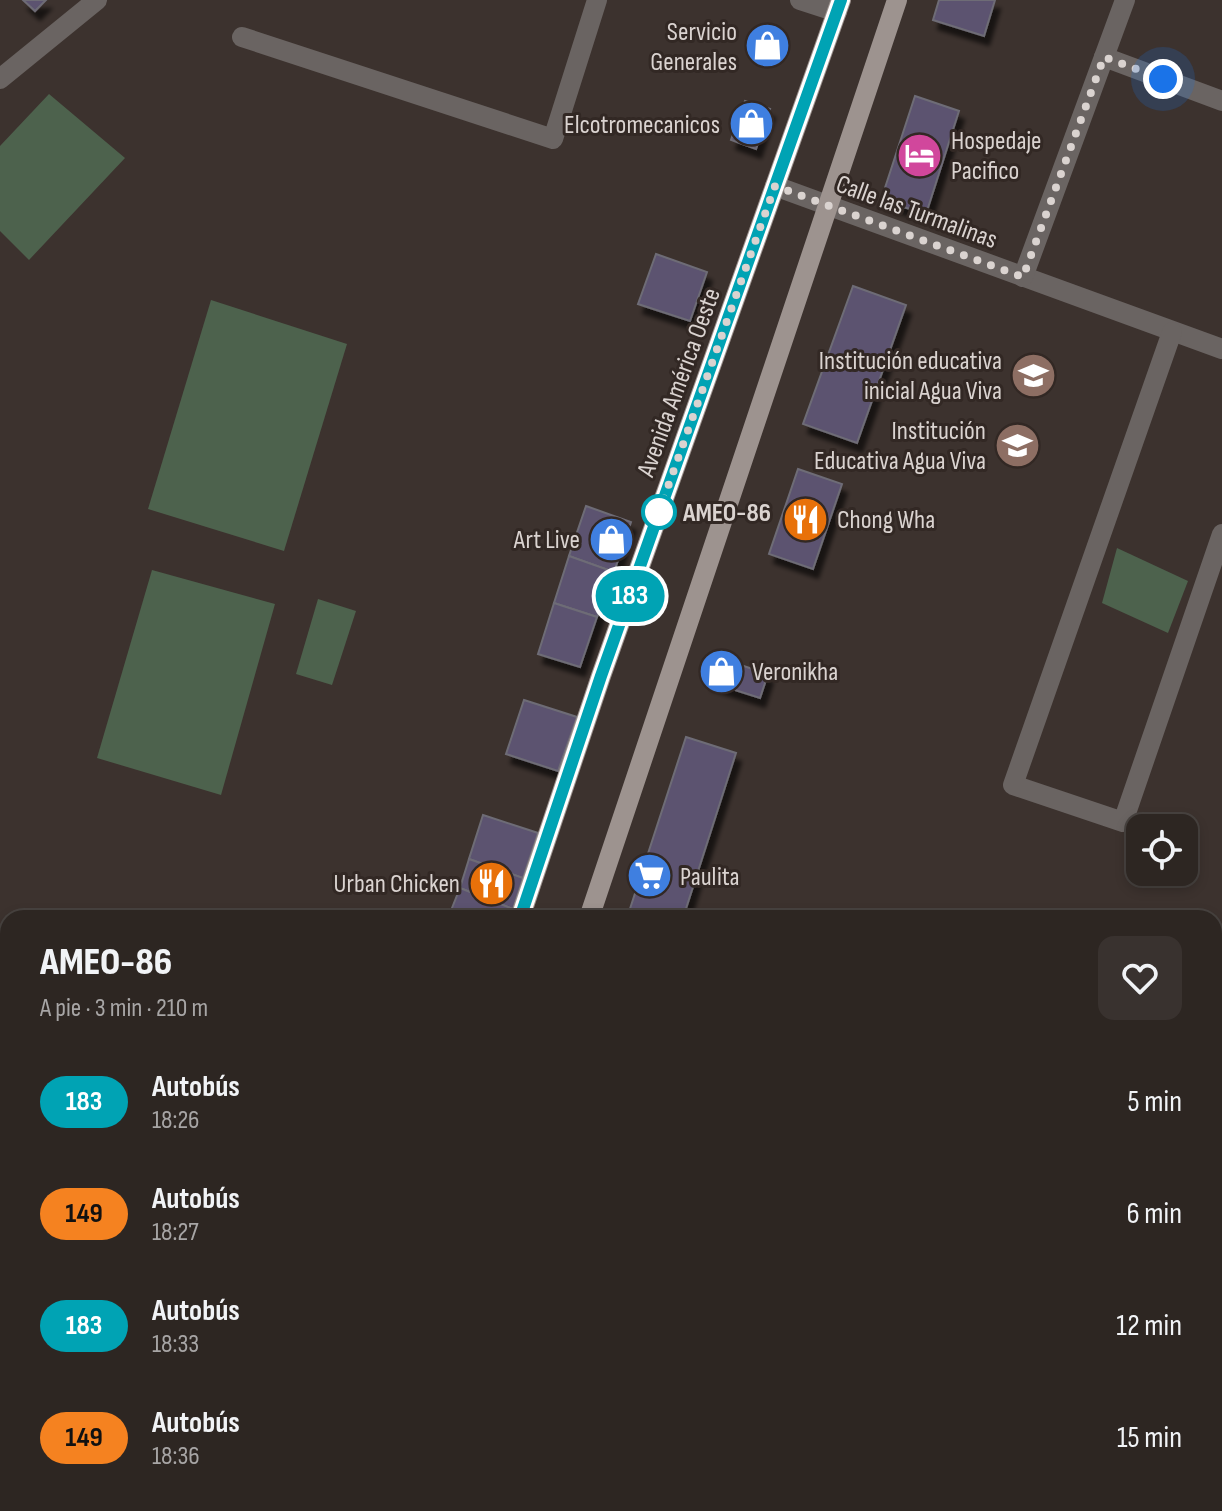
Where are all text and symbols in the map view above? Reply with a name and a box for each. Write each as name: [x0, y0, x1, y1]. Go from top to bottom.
place label: Servicio Generales: [650, 17, 737, 78]
shop icon: Servicio Generales: [744, 22, 792, 70]
your location: [1143, 59, 1183, 99]
shop icon: Elcotromecanicos: [727, 100, 775, 148]
place label: Elcotromecanicos: [564, 110, 720, 141]
place label: Hospedaje Pacifico: [951, 126, 1042, 187]
hotel icon: Hospedaje Pacifico: [896, 131, 944, 179]
street label: Calle las Turmalinas: [832, 169, 1001, 256]
street label: Avenida América Oeste: [631, 284, 728, 482]
place label: Institución educativa inicial Agua Viva: [819, 346, 1002, 407]
school or university icon: Institución educativa inicial Agua Viva: [1009, 351, 1057, 399]
place label: Institución Educativa Agua Viva: [814, 416, 986, 477]
school or university icon: Institución Educativa Agua Viva: [993, 421, 1041, 469]
marker: AMEO-86: [642, 495, 676, 529]
restaurant icon: Chong Wha: [782, 495, 830, 543]
place label: AMEO-86: [682, 498, 771, 529]
place label: Chong Wha: [837, 505, 935, 536]
shop icon: Art Live: [587, 515, 635, 563]
place label: Art Live: [513, 525, 580, 556]
line badge: 183: [584, 570, 676, 622]
text: 183: [612, 579, 648, 612]
shop icon: Veronikha: [697, 647, 745, 695]
place label: Veronikha: [752, 657, 838, 688]
map controls: [1126, 814, 1198, 886]
button: locate: [1126, 814, 1198, 886]
supermarket icon: Paulita: [625, 852, 673, 900]
restaurant icon: Urban Chicken: [467, 859, 515, 907]
place label: Paulita: [680, 862, 740, 893]
place label: Urban Chicken: [334, 869, 460, 900]
button: heart: [1098, 936, 1182, 1020]
text: AMEO-86: [40, 940, 172, 985]
text: A pie · 3 min · 210 m: [40, 993, 208, 1024]
text: Autobús: [152, 1069, 240, 1105]
text: 5 min: [1128, 1084, 1182, 1120]
text: 183: [66, 1085, 102, 1118]
text: 18:26: [152, 1105, 200, 1136]
text: Autobús: [152, 1181, 240, 1217]
text: 6 min: [1126, 1196, 1182, 1232]
text: 149: [65, 1197, 103, 1230]
text: 18:27: [152, 1217, 199, 1248]
text: Autobús: [152, 1293, 240, 1329]
text: 12 min: [1116, 1308, 1182, 1344]
text: 183: [66, 1309, 102, 1342]
text: 18:33: [152, 1329, 199, 1360]
text: Autobús: [152, 1405, 240, 1441]
text: 15 min: [1117, 1420, 1182, 1456]
text: 149: [65, 1421, 103, 1454]
text: 18:36: [152, 1441, 200, 1472]

